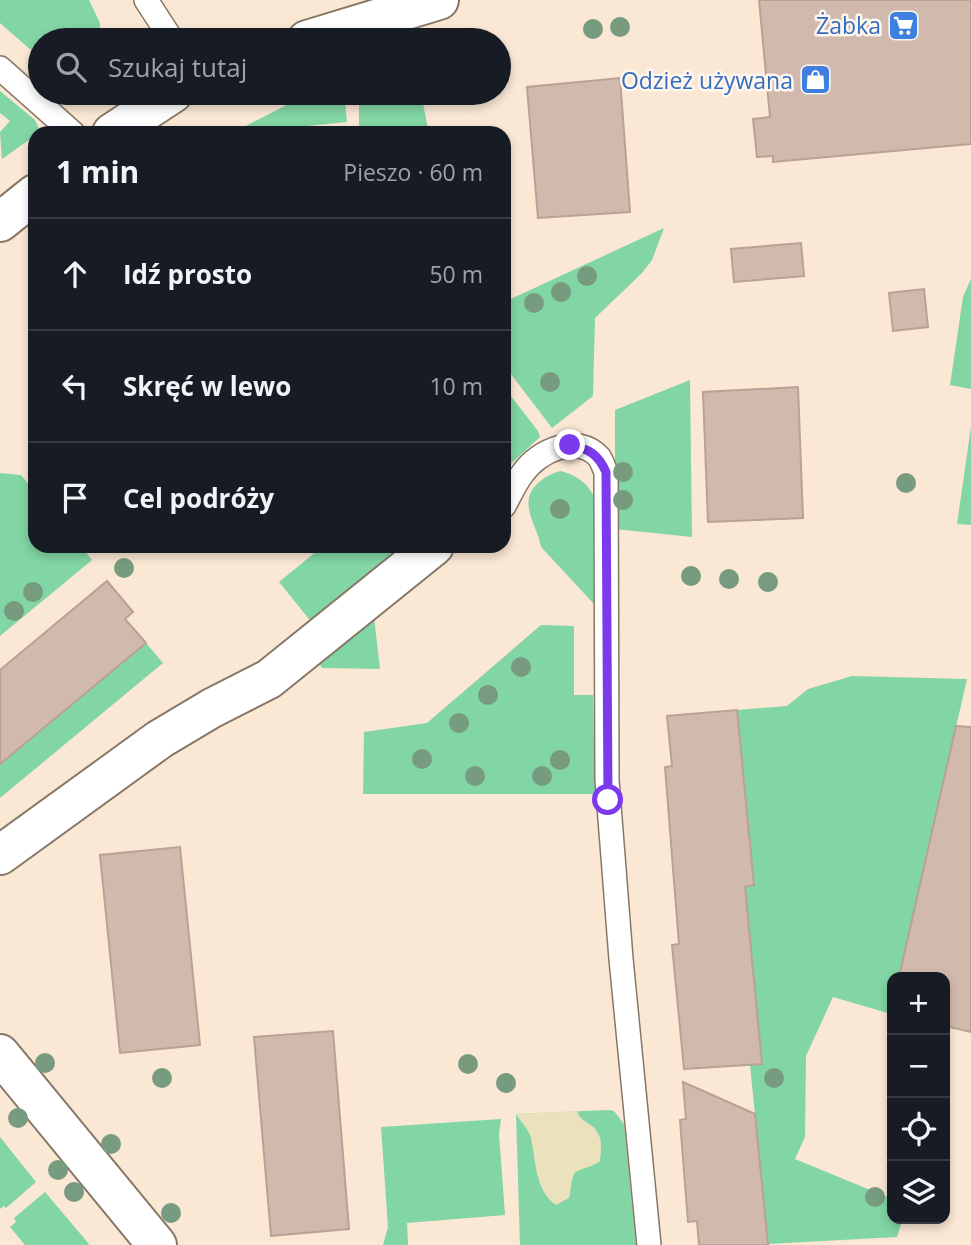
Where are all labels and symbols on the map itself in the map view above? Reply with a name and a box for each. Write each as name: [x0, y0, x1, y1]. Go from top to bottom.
supermarket icon: Żabka: [887, 8, 921, 42]
place label: Żabka: [816, 9, 881, 41]
shop icon: Odzież używana: [799, 63, 833, 97]
place label: Odzież używana: [621, 64, 793, 96]
route end: [554, 429, 585, 460]
route start: [592, 784, 623, 815]

